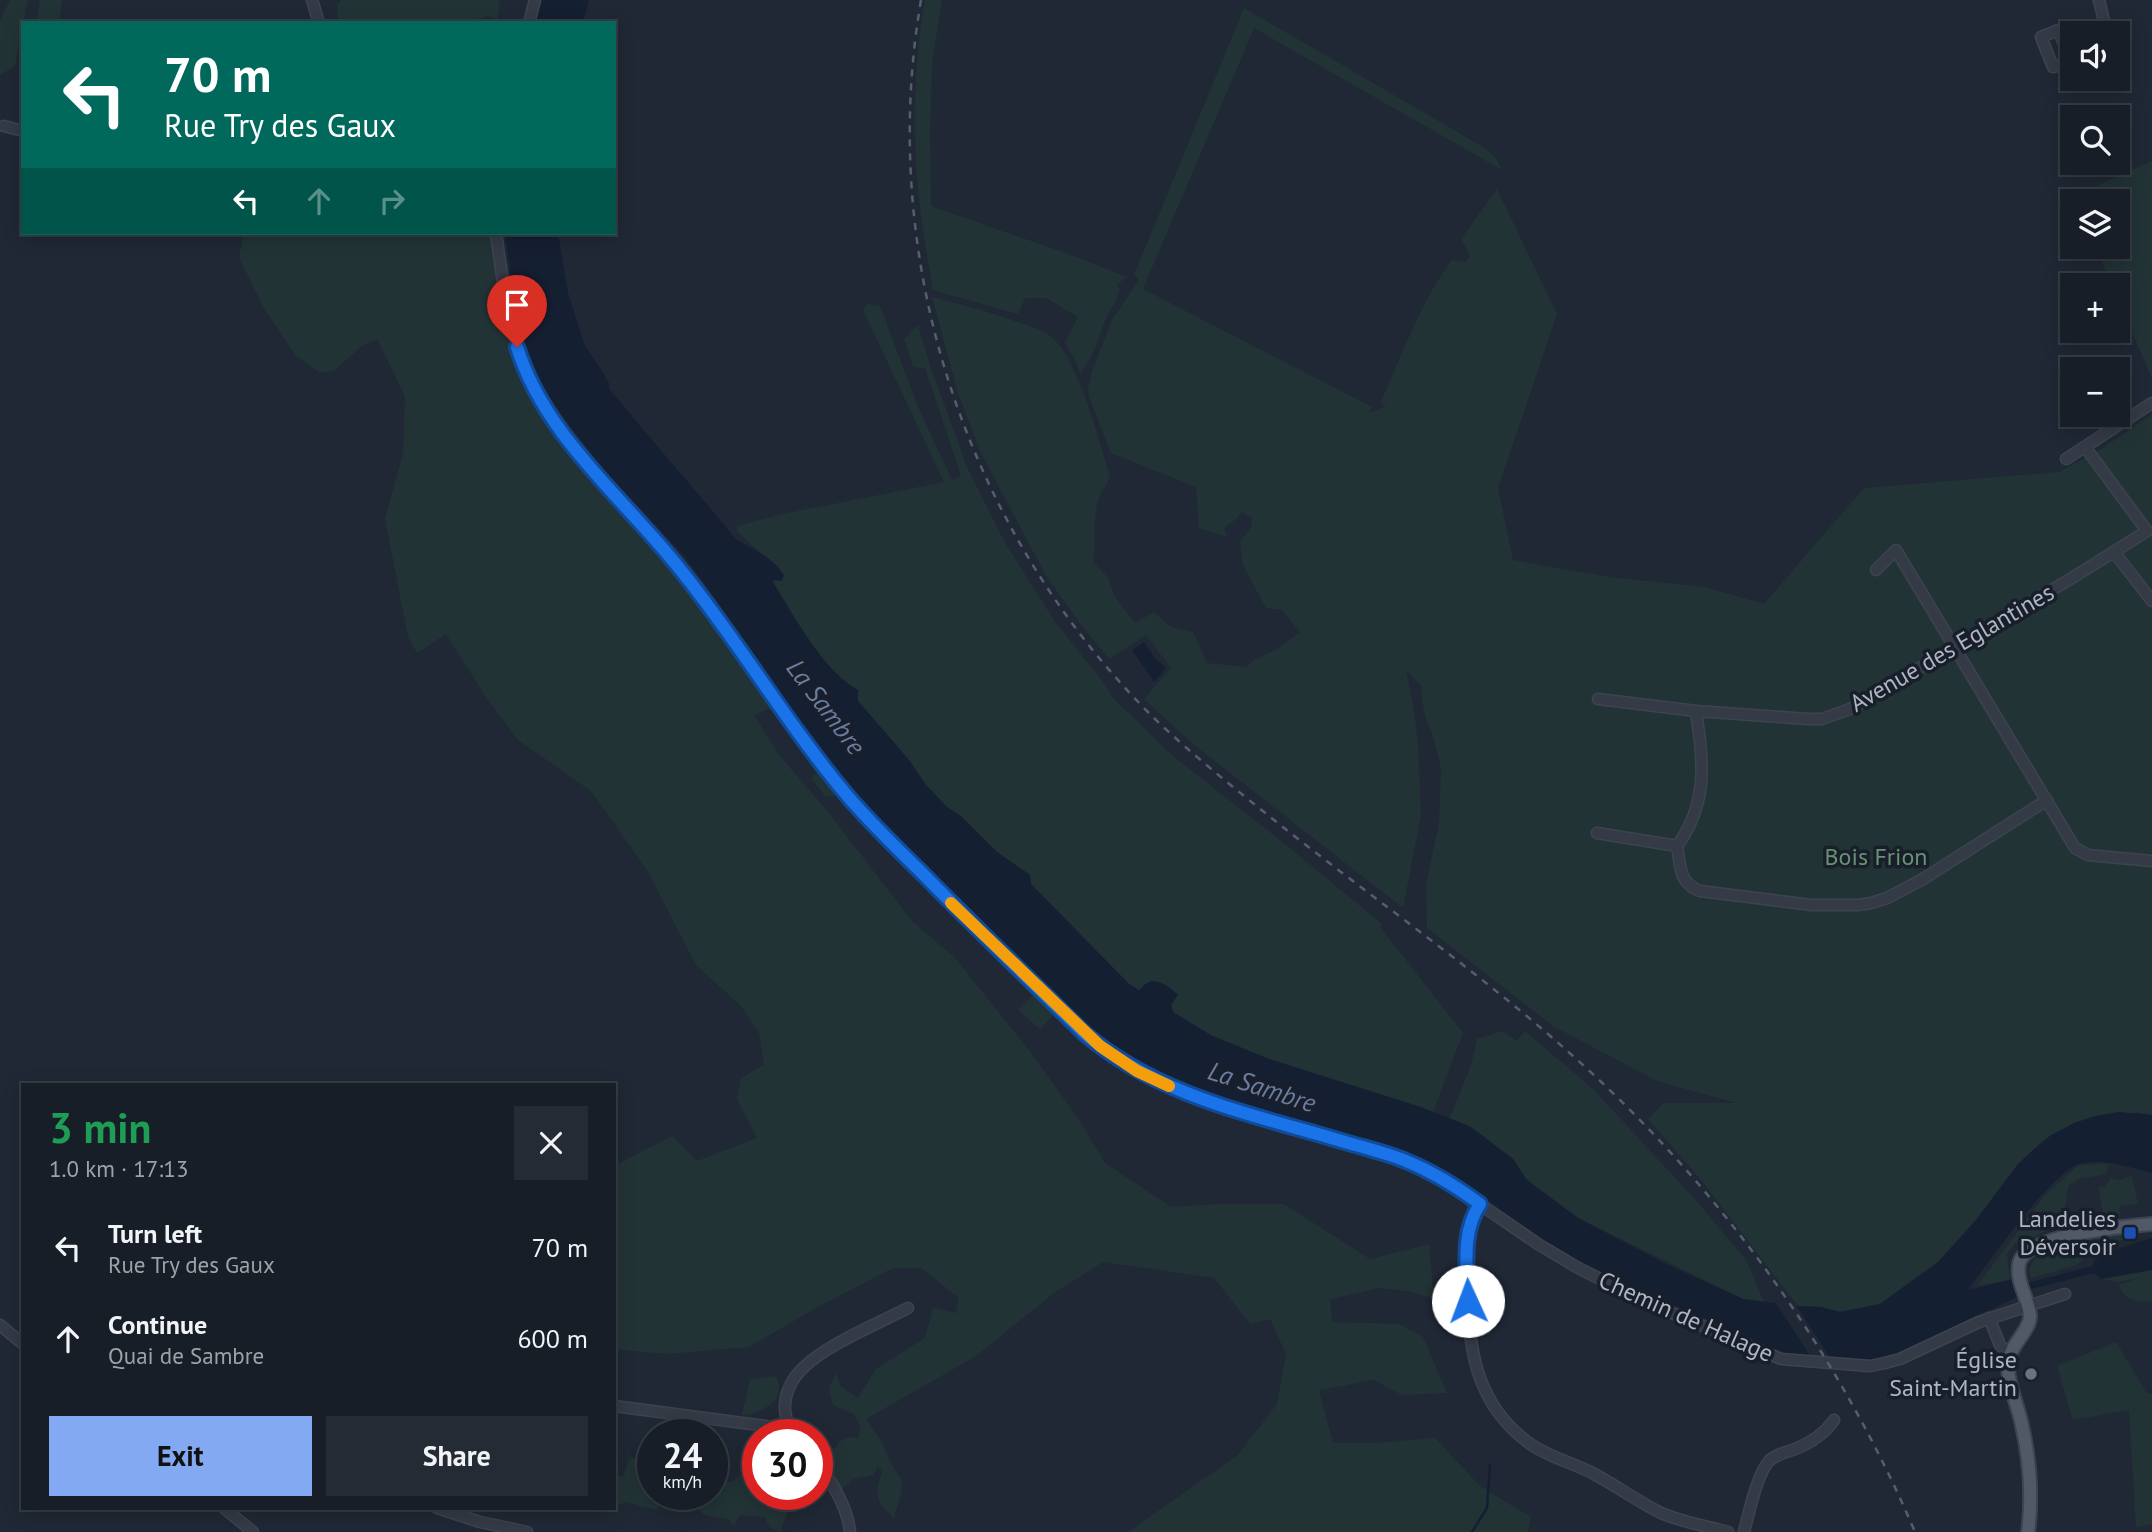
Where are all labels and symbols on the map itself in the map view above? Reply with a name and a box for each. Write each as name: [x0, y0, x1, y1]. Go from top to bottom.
pin: [487, 275, 547, 347]
street label: Avenue des Eglantines: [1844, 576, 2059, 719]
water label: La Sambre: [780, 652, 873, 761]
park label: Bois Frion: [1825, 841, 1927, 872]
water label: La Sambre: [1204, 1054, 1320, 1119]
place label: Landelies Déversoir: [2018, 1203, 2116, 1262]
marker: Landelies Déversoir: [2122, 1225, 2138, 1241]
position arrow: [1431, 1264, 1505, 1338]
street label: Chemin de Halage: [1594, 1264, 1778, 1369]
place label: Église Saint-Martin: [1889, 1344, 2017, 1403]
marker: Église Saint-Martin: [2023, 1366, 2039, 1382]
speed limit sign: 30: [742, 1419, 833, 1510]

